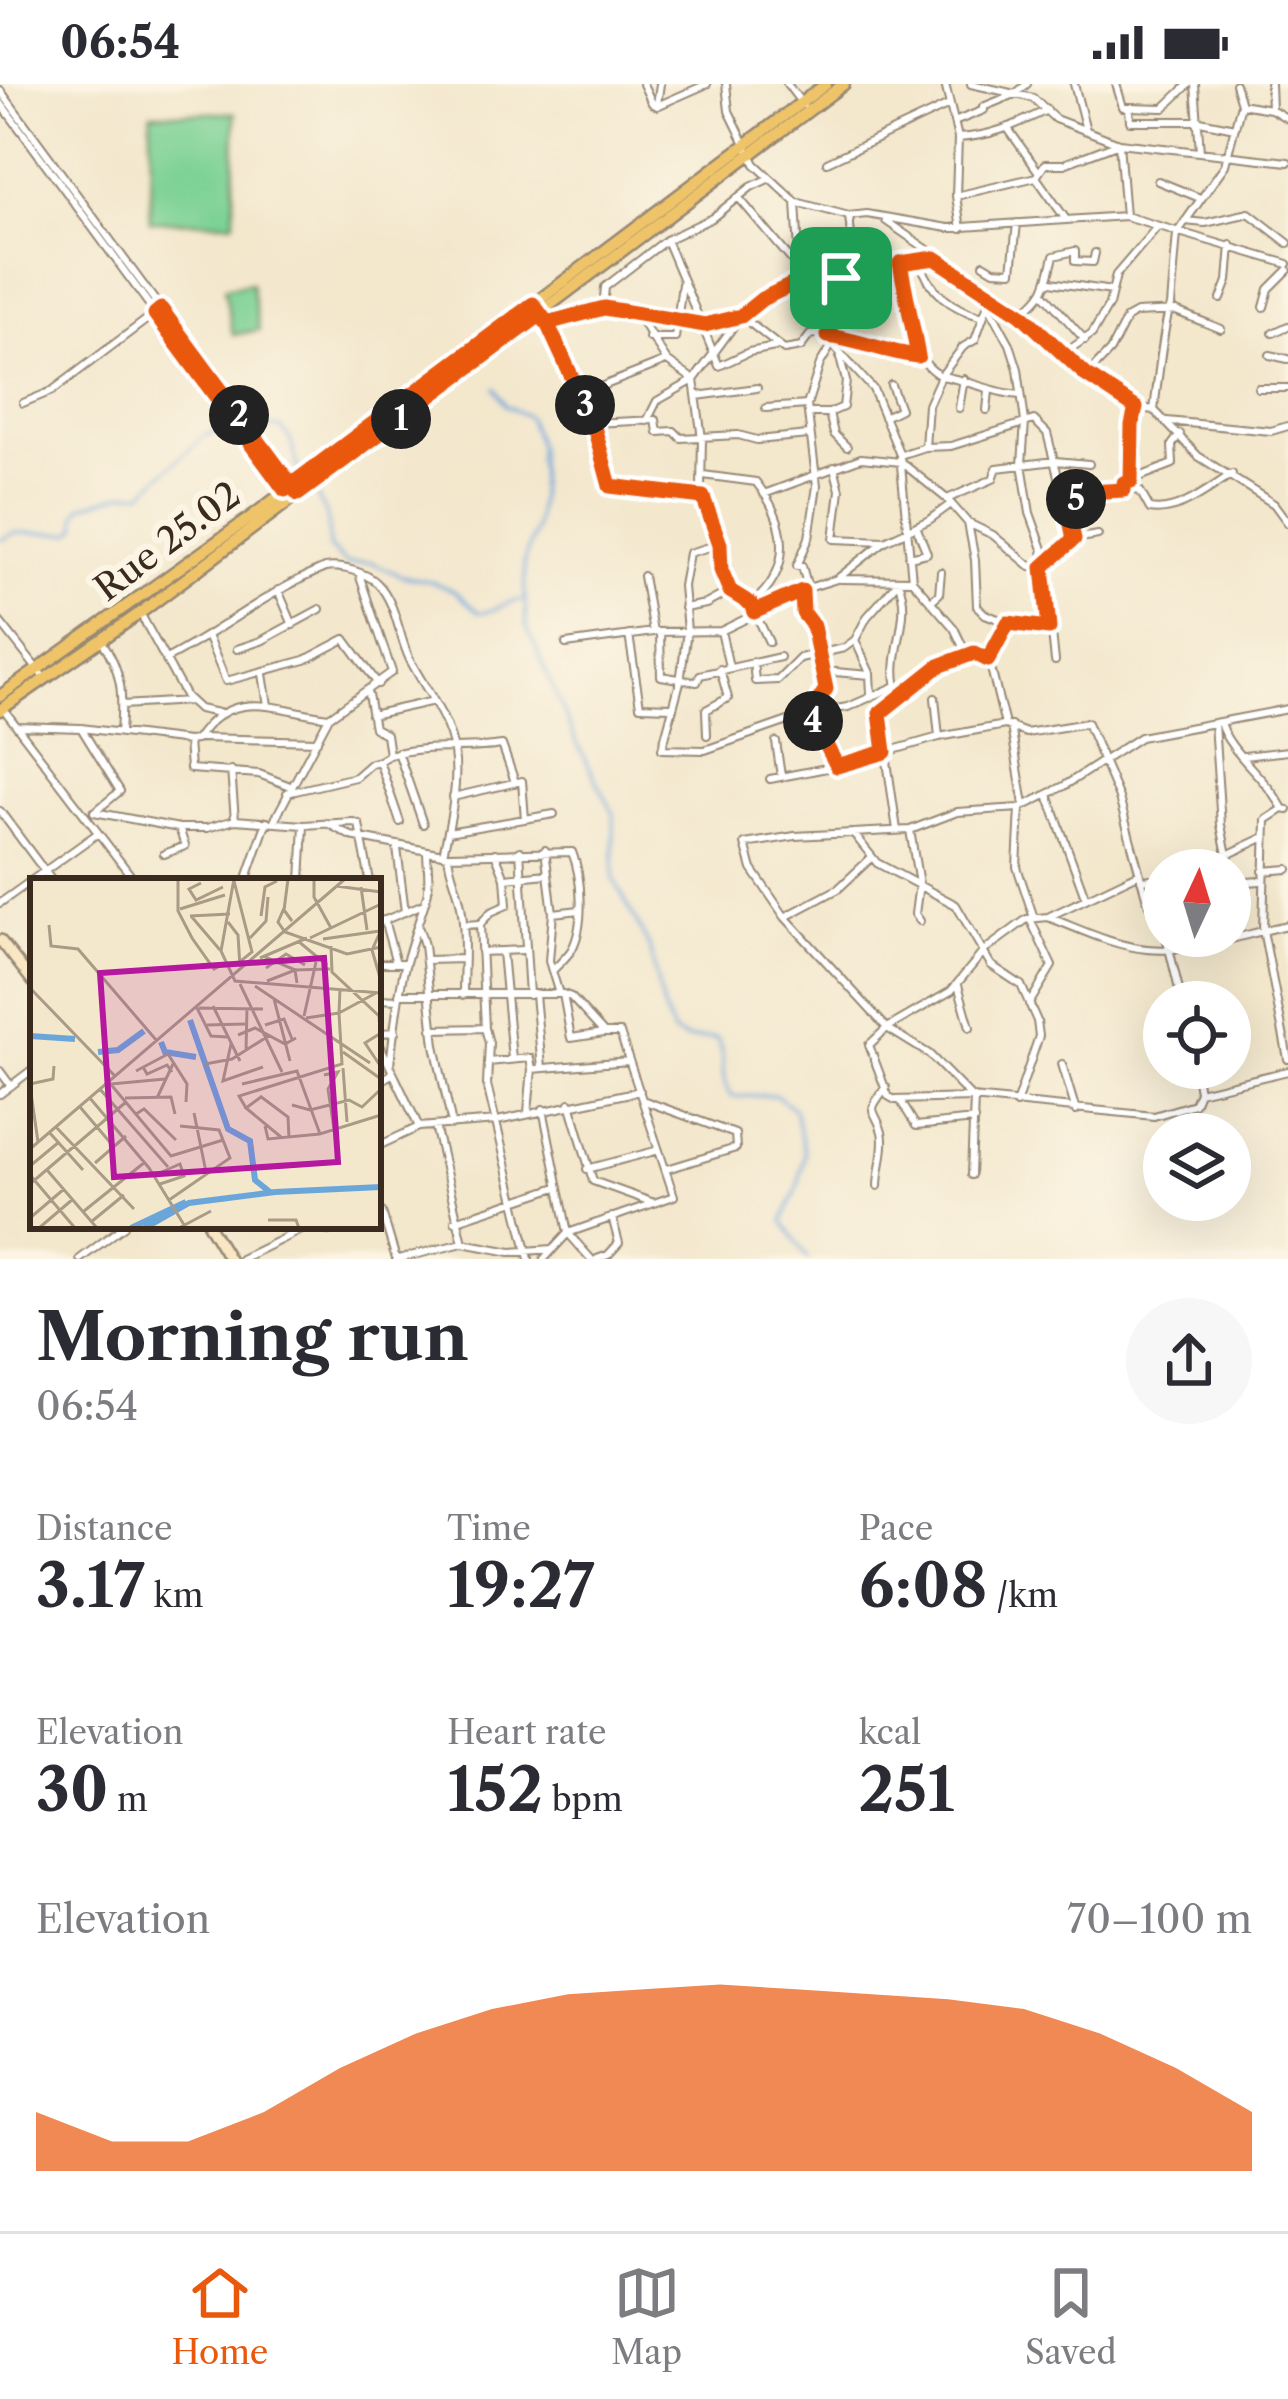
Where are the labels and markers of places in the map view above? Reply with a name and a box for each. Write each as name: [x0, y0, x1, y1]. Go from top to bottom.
pin: [790, 227, 892, 329]
pin: 3: [555, 375, 615, 435]
pin: 2: [209, 385, 269, 445]
pin: 1: [371, 389, 431, 449]
pin: 5: [1046, 469, 1106, 529]
pin: 4: [783, 691, 843, 751]

